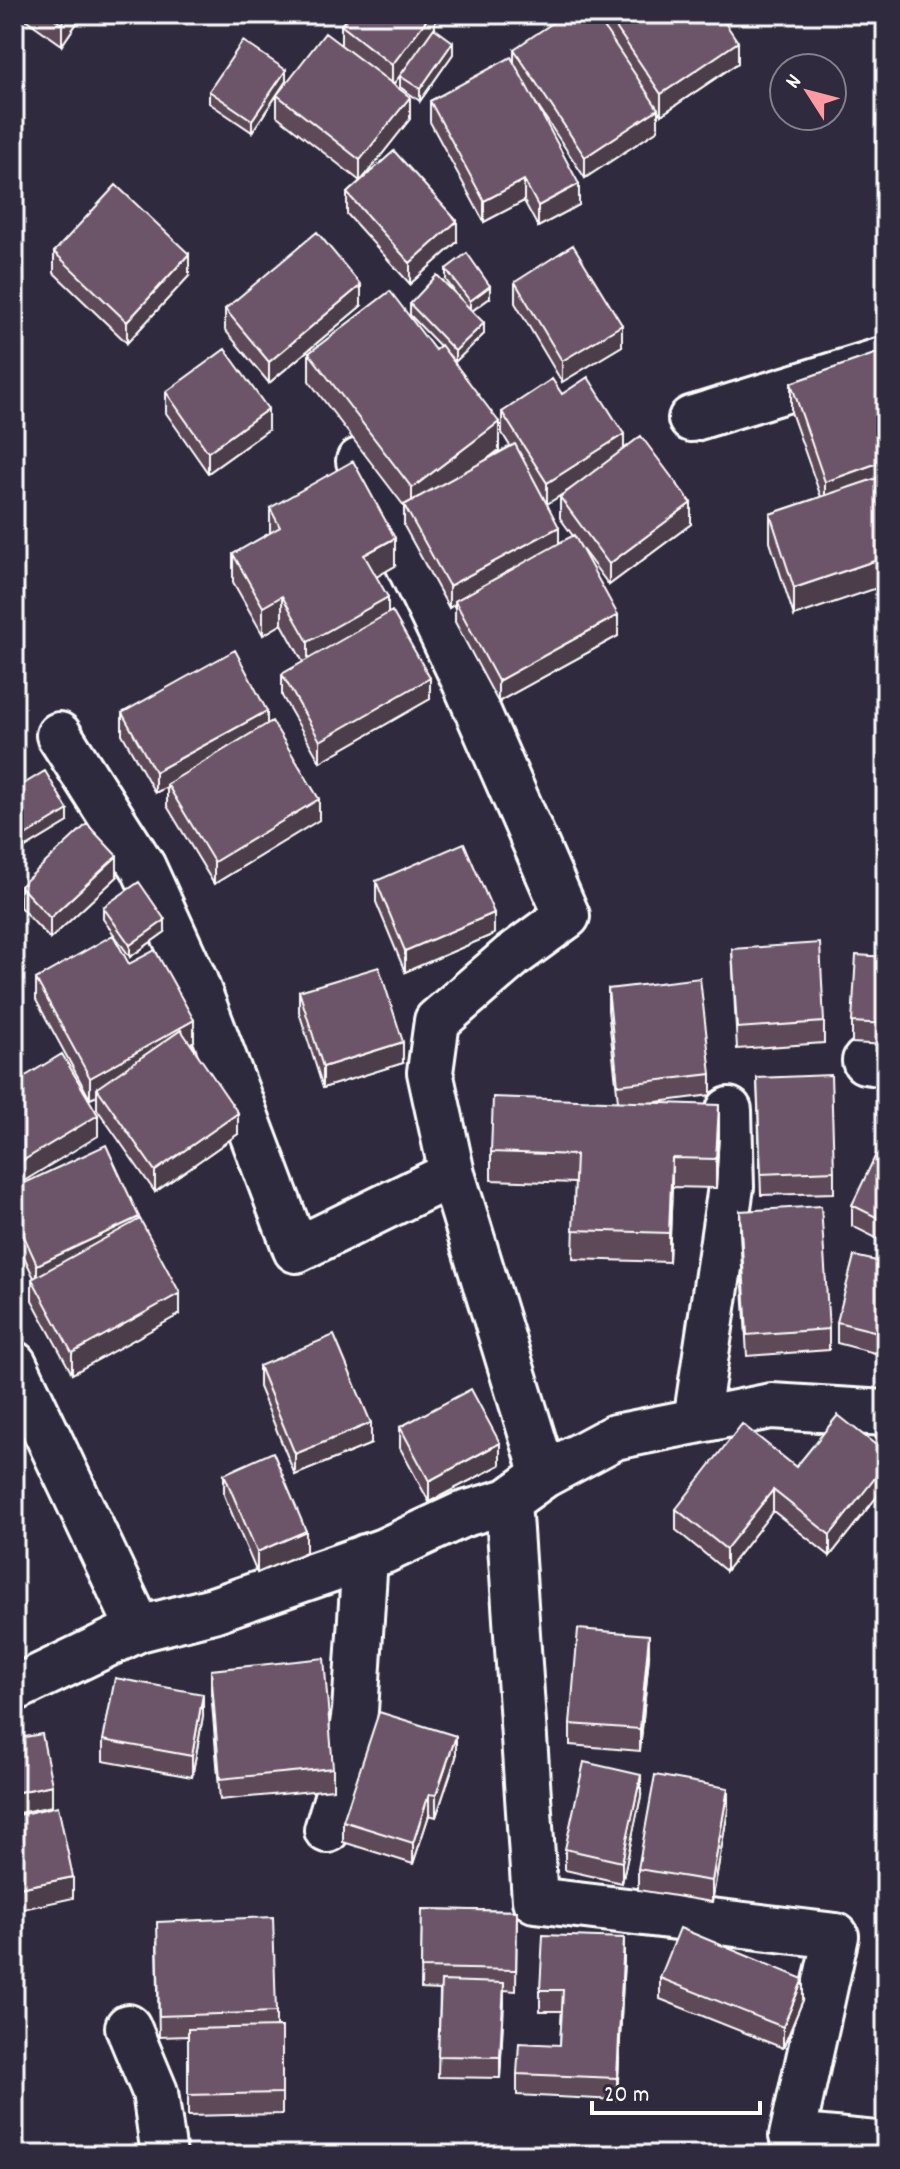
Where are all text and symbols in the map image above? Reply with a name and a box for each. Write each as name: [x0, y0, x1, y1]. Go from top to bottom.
north arrow: [768, 52, 848, 132]
text: N: [779, 69, 810, 96]
scale bar: [592, 2065, 760, 2115]
text: 20 m: [604, 2079, 650, 2113]

